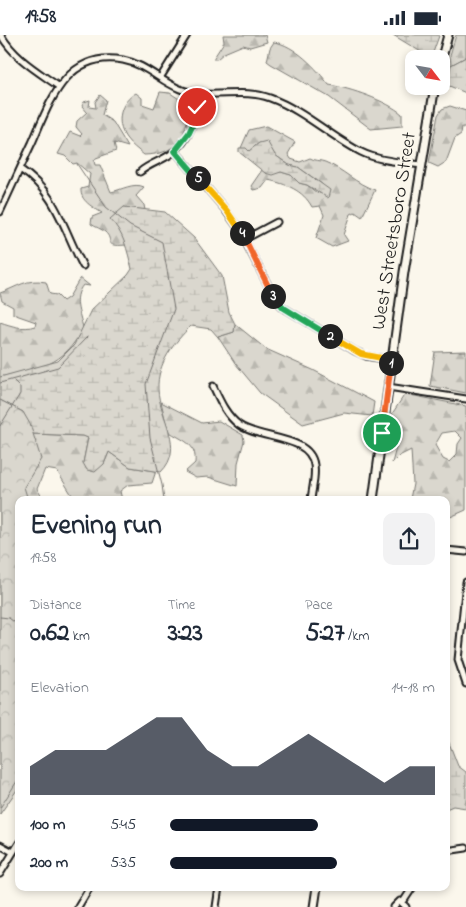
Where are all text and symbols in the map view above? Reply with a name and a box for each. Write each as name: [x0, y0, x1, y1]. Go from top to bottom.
text: 19:58: [25, 4, 56, 31]
north arrow: [405, 50, 450, 95]
map controls: [405, 50, 450, 95]
pin: [176, 86, 218, 128]
icon: check: [183, 93, 211, 121]
street label: West Streetsboro Street: [365, 130, 425, 332]
pin: 5: [186, 165, 210, 191]
text: 5: [194, 168, 203, 189]
pin: 4: [230, 221, 254, 245]
text: 4: [240, 223, 245, 244]
pin: 3: [260, 283, 286, 309]
text: 3: [271, 286, 276, 307]
pin: 2: [318, 323, 342, 349]
text: 2: [327, 326, 334, 347]
pin: 1: [378, 351, 404, 375]
text: 1: [389, 353, 394, 374]
pin: [361, 412, 403, 454]
icon: arrive: [368, 419, 396, 447]
text: Evening run: [30, 506, 162, 547]
button: share: [383, 513, 435, 565]
text: 19:58: [30, 546, 56, 570]
text: Distance: [30, 595, 82, 616]
text: Time: [168, 595, 195, 616]
text: Pace: [305, 595, 333, 616]
text: 0.62: [30, 616, 69, 652]
text: 3:23: [168, 616, 203, 652]
text: 5:27: [305, 616, 344, 652]
text: km: [69, 626, 90, 647]
text: /km: [344, 626, 369, 647]
text: Elevation: [30, 676, 89, 700]
text: 14–18 m: [391, 676, 435, 700]
text: 100 m: [30, 813, 65, 837]
text: 5:45: [110, 813, 136, 837]
text: 200 m: [30, 851, 68, 875]
text: 5:35: [110, 851, 136, 875]

